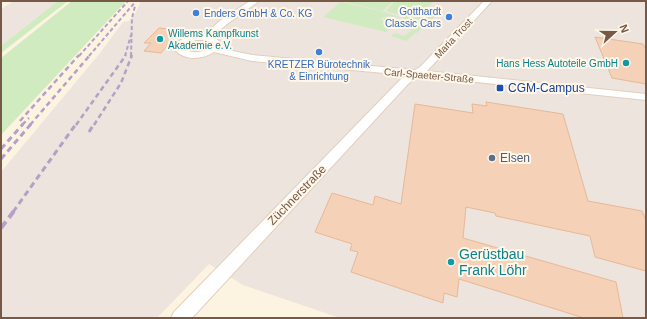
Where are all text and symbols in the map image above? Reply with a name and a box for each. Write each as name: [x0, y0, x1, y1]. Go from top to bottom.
place label: Gotthardt Classic Cars: [385, 6, 441, 29]
marker: Enders GmbH & Co. KG: [191, 8, 201, 18]
place label: Enders GmbH & Co. KG: [204, 8, 313, 19]
marker: Gotthardt Classic Cars: [444, 12, 454, 22]
north arrow: [595, 12, 635, 52]
street label: Maria Trost: [432, 16, 475, 60]
text: N: [617, 23, 631, 34]
place label: Willems Kampfkunst Akademie e.V.: [168, 28, 259, 51]
marker: Willems Kampfkunst Akademie e.V.: [155, 34, 165, 44]
marker: KRETZER Bürotechnik & Einrichtung: [314, 47, 324, 57]
place label: Hans Hess Autoteile GmbH: [496, 58, 618, 69]
marker: Hans Hess Autoteile GmbH: [621, 58, 631, 68]
place label: KRETZER Bürotechnik & Einrichtung: [268, 59, 371, 82]
street label: Carl-Spaeter-Straße: [384, 66, 475, 85]
place label: CGM-Campus: [508, 81, 585, 95]
marker: CGM-Campus: [495, 83, 505, 93]
place label: Elsen: [500, 151, 530, 165]
marker: Elsen: [487, 153, 497, 163]
street label: Züchnerstraße: [265, 162, 329, 228]
place label: Gerüstbau Frank Löhr: [459, 246, 527, 278]
marker: Gerüstbau Frank Löhr: [446, 257, 456, 267]

